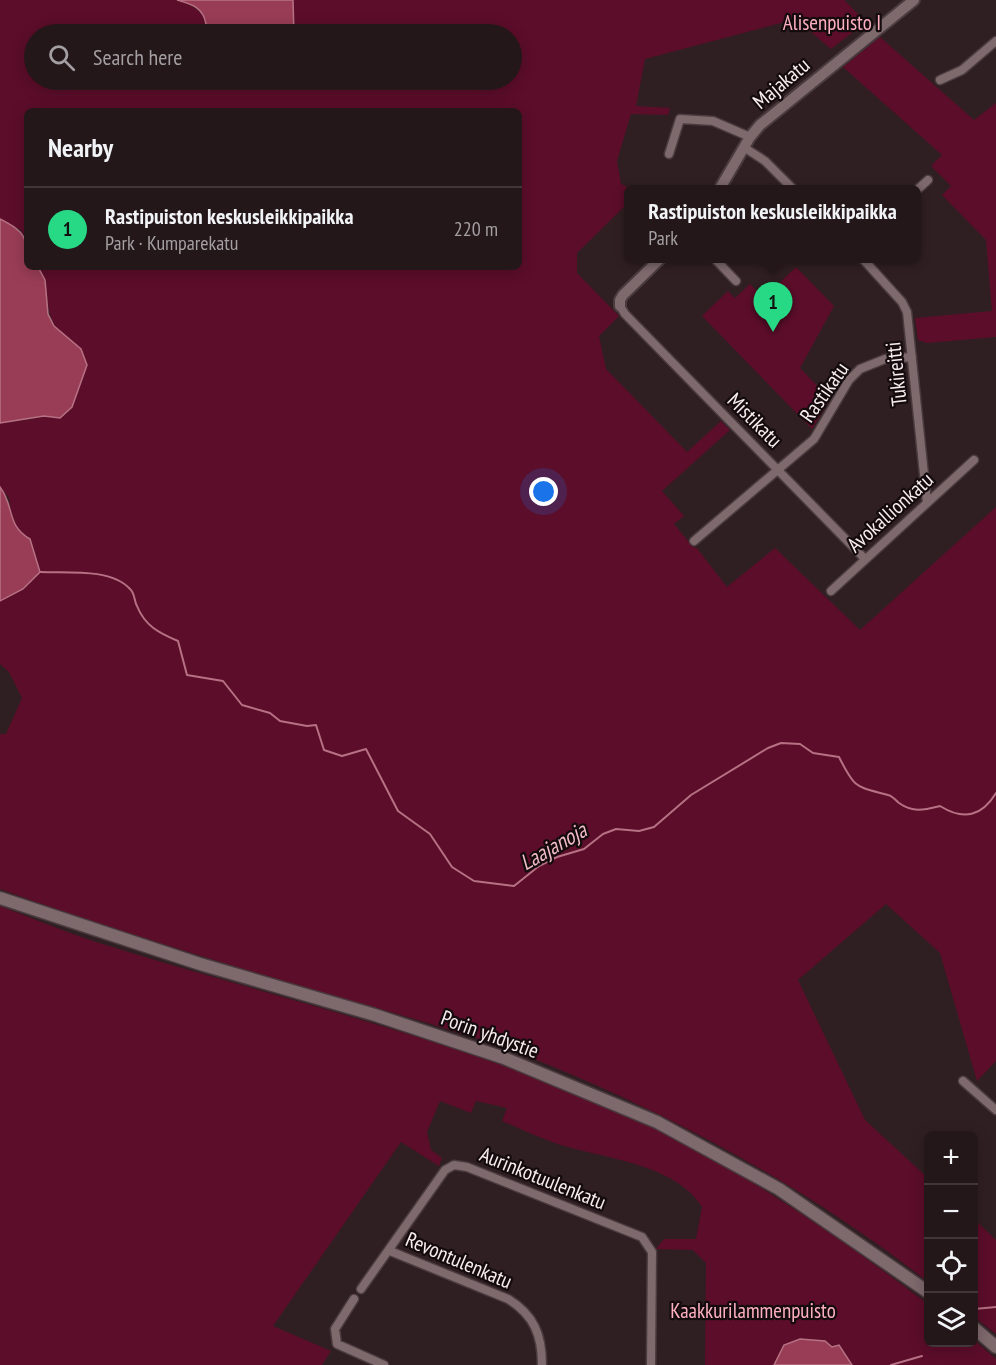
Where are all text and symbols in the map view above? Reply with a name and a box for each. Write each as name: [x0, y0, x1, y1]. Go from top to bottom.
park label: Alisenpuisto I: [783, 9, 881, 36]
search box: [24, 24, 522, 90]
icon: search: [45, 41, 78, 74]
text: Search here: [93, 43, 182, 71]
street label: Majakatu: [747, 51, 815, 115]
text: Nearby: [48, 131, 113, 164]
popup: [624, 185, 921, 263]
text: Rastipuiston keskusleikkipaikka: [648, 197, 897, 225]
text: Rastipuiston keskusleikkipaikka: [105, 202, 354, 230]
text: 1: [63, 216, 72, 242]
text: 220 m: [454, 216, 498, 242]
text: Park: [648, 225, 678, 251]
text: Park · Kumparekatu: [105, 230, 239, 256]
pin: 1: [754, 282, 792, 332]
street label: Tukireitti: [879, 341, 913, 407]
street label: Rastikatu: [794, 357, 854, 427]
street label: Mistikatu: [722, 387, 788, 453]
street label: Avokallionkatu: [841, 466, 939, 558]
your location: [529, 477, 558, 506]
water label: Laajanoja: [515, 815, 592, 876]
street label: Porin yhdystie: [437, 1004, 543, 1064]
map controls: [924, 1131, 978, 1347]
button: +: [924, 1131, 978, 1185]
street label: Aurinkotuulenkatu: [476, 1140, 610, 1216]
button: −: [924, 1185, 978, 1239]
street label: Revontulenkatu: [402, 1225, 516, 1295]
button: locate: [924, 1239, 978, 1293]
button: layers: [924, 1293, 978, 1347]
park label: Kaakkurilammenpuisto: [670, 1297, 836, 1324]

